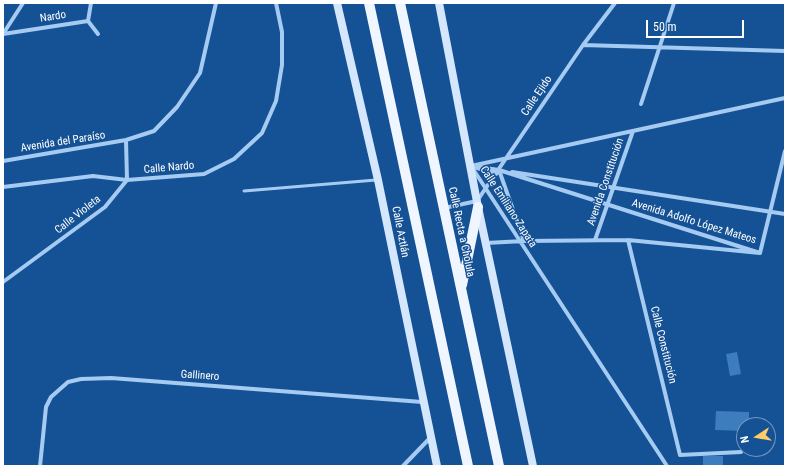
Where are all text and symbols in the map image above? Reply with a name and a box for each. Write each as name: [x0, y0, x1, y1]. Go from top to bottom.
street label: Nardo: [39, 8, 67, 26]
scale bar: [648, 12, 746, 38]
text: 50 m: [653, 20, 677, 34]
street label: Calle Ejido: [519, 73, 555, 119]
street label: Avenida del Paraíso: [20, 129, 106, 155]
street label: Avenida Constitución: [585, 136, 627, 228]
street label: Calle Nardo: [143, 159, 195, 177]
street label: Calle Emiliano Zapata: [477, 164, 539, 250]
street label: Calle Recta a Cholula: [445, 186, 477, 278]
street label: Calle Violeta: [52, 193, 104, 237]
street label: Avenida Adolfo López Mateos: [630, 197, 758, 247]
street label: Calle Aztlán: [389, 205, 411, 259]
street label: Calle Constitución: [647, 305, 679, 385]
street label: Gallinero: [180, 368, 220, 384]
north arrow: [736, 417, 776, 457]
text: N: [738, 435, 752, 444]

